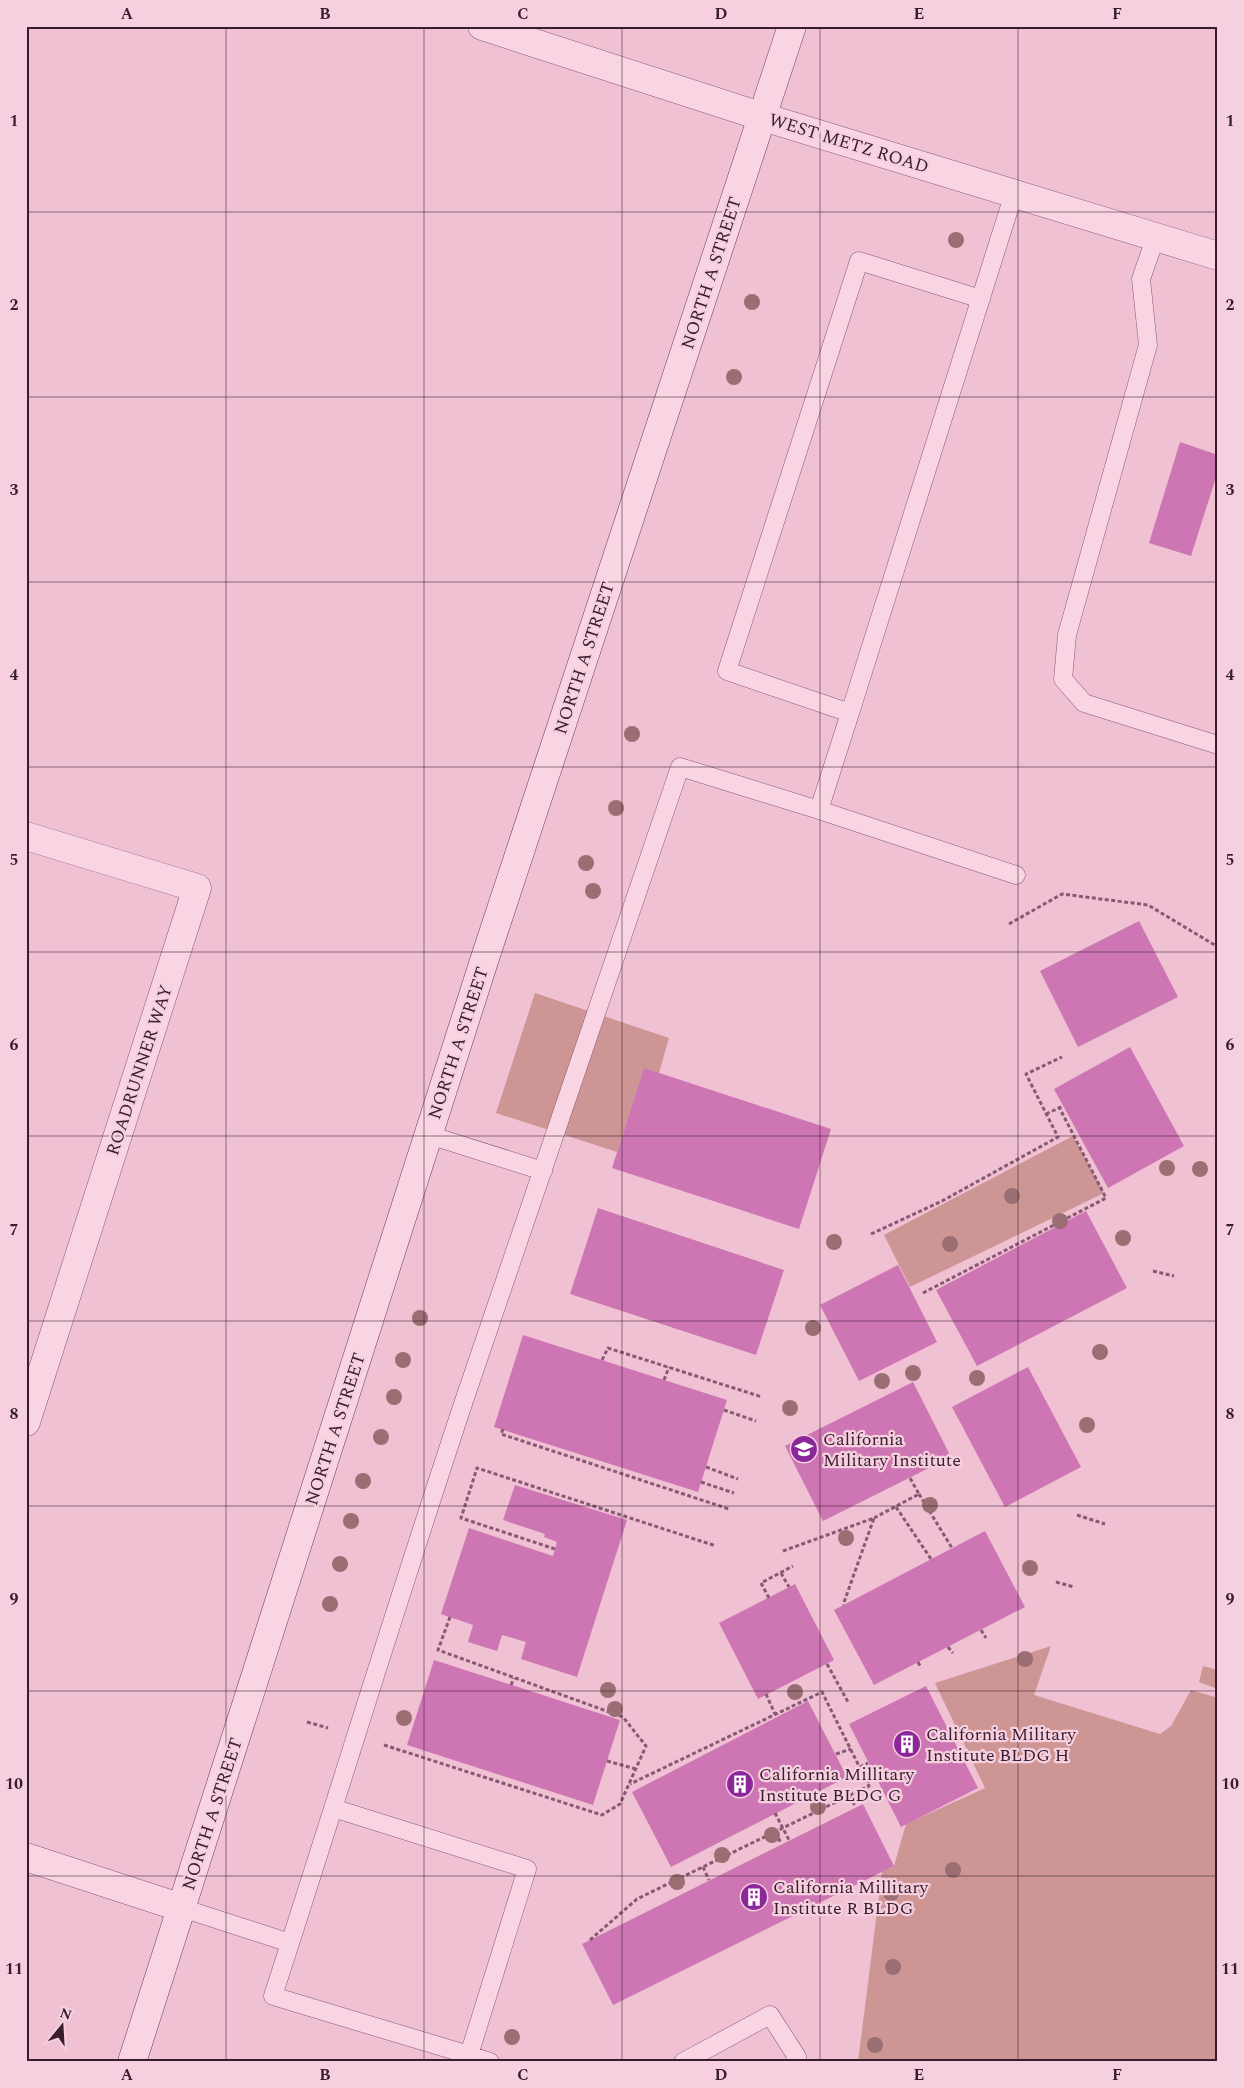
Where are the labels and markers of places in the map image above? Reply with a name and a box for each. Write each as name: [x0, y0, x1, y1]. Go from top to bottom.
place label: California Military Institute: [823, 1426, 961, 1474]
school or university icon: California Military Institute: [789, 1434, 819, 1464]
place label: California Military Institute BLDG H: [926, 1721, 1077, 1769]
building icon: California Military Institute BLDG H: [892, 1729, 922, 1759]
place label: California Millitary Institute BLDG G: [759, 1761, 915, 1809]
building icon: California Millitary Institute BLDG G: [725, 1769, 755, 1799]
place label: California Millitary Institute R BLDG: [773, 1874, 929, 1922]
building icon: California Millitary Institute R BLDG: [739, 1882, 769, 1912]

